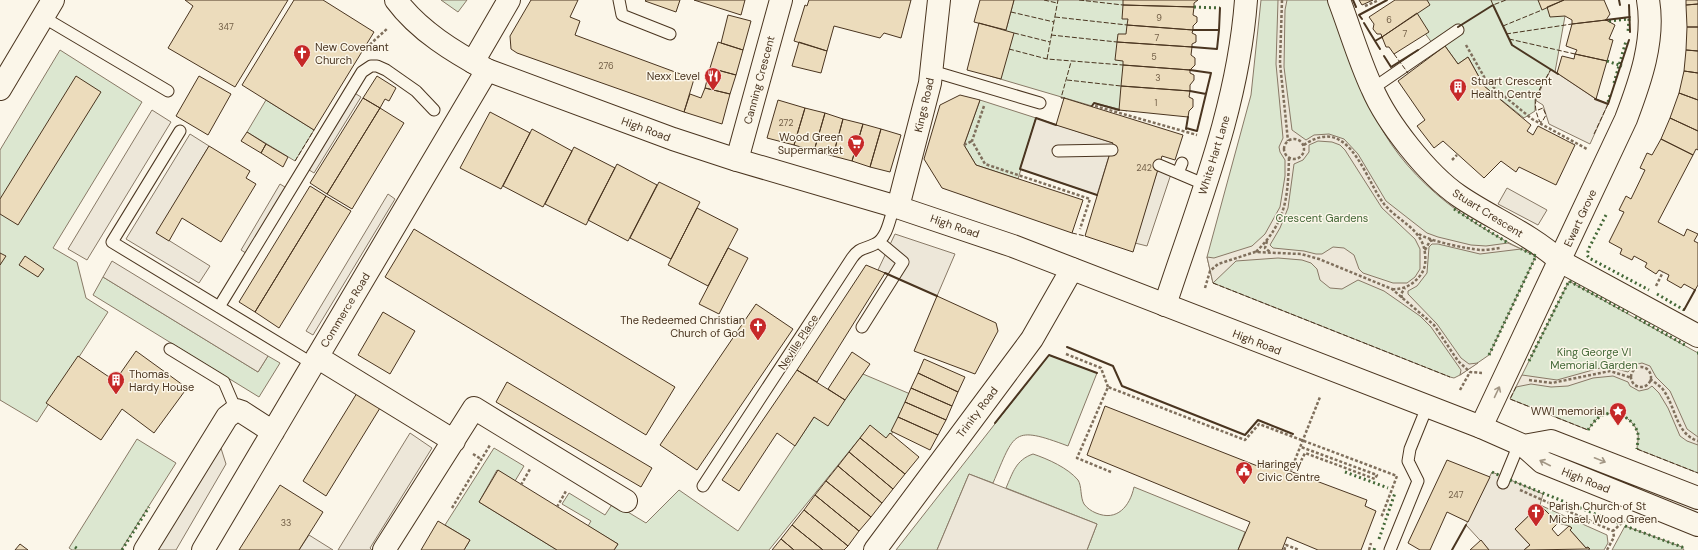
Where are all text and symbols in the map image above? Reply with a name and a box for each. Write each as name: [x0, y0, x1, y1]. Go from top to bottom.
house number: 9: [1156, 12, 1162, 24]
house number: 6: [1386, 14, 1392, 26]
house number: 347: [218, 21, 234, 33]
house number: 7: [1403, 28, 1408, 40]
house number: 7: [1155, 32, 1160, 44]
street label: Canning Crescent: [740, 34, 778, 126]
place label: New Covenant Church: [315, 40, 389, 67]
church icon: New Covenant Church: [292, 43, 312, 68]
house number: 5: [1151, 51, 1157, 63]
house number: 276: [598, 60, 614, 72]
restaurant icon: Nexx Level: [703, 66, 723, 91]
place label: Nexx Level: [647, 69, 700, 83]
house number: 3: [1155, 72, 1161, 84]
place label: Stuart Crescent Health Centre: [1471, 74, 1552, 101]
street label: Kings Road: [911, 76, 937, 134]
building icon: Stuart Crescent Health Centre: [1448, 77, 1468, 102]
house number: 1: [1155, 97, 1158, 109]
street label: High Road: [620, 114, 673, 144]
street label: White Hart Lane: [1195, 114, 1233, 196]
house number: 272: [779, 117, 793, 129]
place label: Wood Green Supermarket: [778, 130, 843, 157]
supermarket icon: Wood Green Supermarket: [846, 133, 866, 158]
house number: 242: [1136, 162, 1152, 174]
street label: Stuart Crescent: [1450, 186, 1526, 240]
street label: Ewart Grove: [1561, 187, 1599, 249]
street label: High Road: [929, 211, 982, 241]
park label: Crescent Gardens: [1276, 211, 1368, 225]
street label: Commerce Road: [317, 270, 373, 350]
street label: Neville Place: [775, 312, 821, 372]
place label: The Redeemed Christian Church of God: [620, 313, 745, 340]
church icon: The Redeemed Christian Church of God: [748, 316, 768, 341]
street label: High Road: [1231, 326, 1283, 358]
park label: King George VI Memorial Garden: [1550, 345, 1638, 372]
place label: Thomas Hardy House: [129, 367, 194, 394]
building icon: Thomas Hardy House: [106, 370, 126, 395]
street label: Trinity Road: [953, 384, 1001, 440]
one-way arrow: [1494, 386, 1501, 398]
place icon: WWI memorial: [1608, 401, 1628, 426]
place label: WWI memorial: [1531, 404, 1605, 418]
place label: Haringey Civic Centre: [1257, 457, 1320, 484]
one-way arrow: [1594, 457, 1606, 465]
one-way arrow: [1540, 459, 1552, 466]
public building icon: Haringey Civic Centre: [1234, 460, 1254, 485]
street label: High Road: [1560, 464, 1612, 496]
house number: 247: [1448, 489, 1464, 501]
place label: Parish Church of St Michael, Wood Green: [1549, 499, 1657, 526]
church icon: Parish Church of St Michael, Wood Green: [1526, 502, 1546, 527]
house number: 33: [281, 517, 291, 529]

